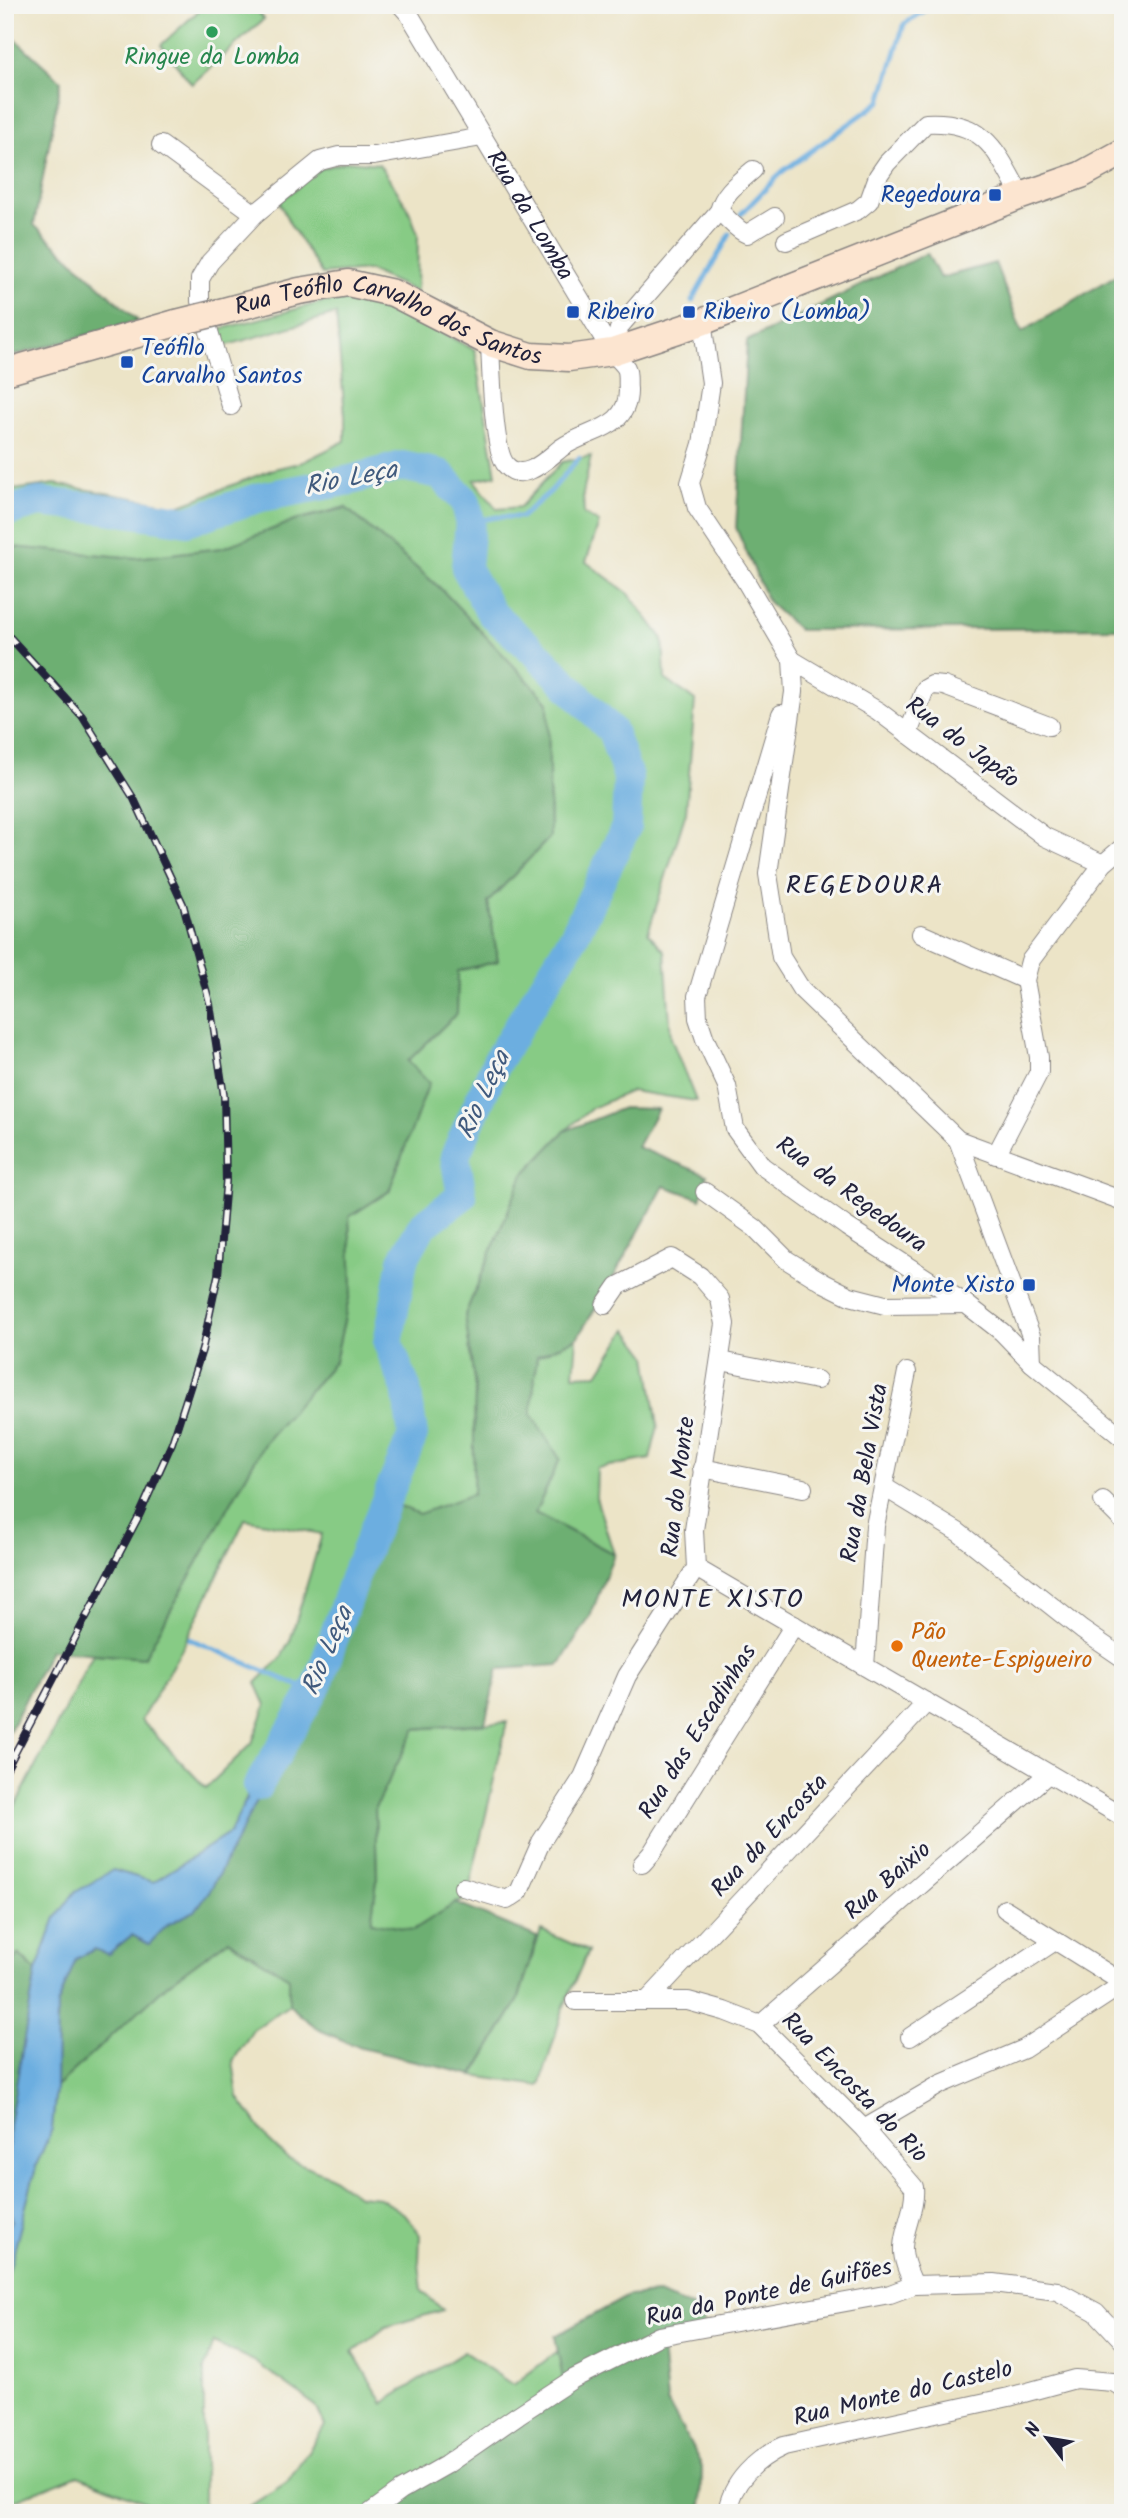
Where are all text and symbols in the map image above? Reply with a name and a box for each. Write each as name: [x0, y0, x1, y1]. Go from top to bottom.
marker: Ringue da Lomba: [204, 24, 220, 40]
place label: Ringue da Lomba: [124, 38, 300, 77]
street label: Rua da Lomba: [476, 143, 584, 288]
place label: Regedoura: [880, 176, 981, 215]
marker: Regedoura: [987, 187, 1003, 203]
street label: Rua Teófilo Carvalho dos Santos: [230, 263, 543, 376]
place label: Ribeiro: [587, 293, 655, 332]
place label: Ribeiro (Lomba): [703, 293, 871, 332]
marker: Ribeiro: [565, 304, 581, 320]
marker: Ribeiro (Lomba): [681, 304, 697, 320]
place label: Teófilo Carvalho Santos: [141, 329, 302, 396]
marker: Teófilo Carvalho Santos: [119, 354, 135, 370]
water label: Rio Leça: [301, 449, 403, 509]
street label: Rua do Japão: [896, 687, 1028, 799]
district label: REGEDOURA: [786, 865, 944, 907]
water label: Rio Leça: [445, 1042, 524, 1146]
street label: Rua da Regedoura: [767, 1126, 935, 1264]
place label: Monte Xisto: [892, 1266, 1015, 1305]
marker: Monte Xisto: [1021, 1277, 1037, 1293]
street label: Rua da Bela Vista: [830, 1380, 900, 1566]
street label: Rua do Monte: [651, 1414, 707, 1560]
district label: MONTE XISTO: [621, 1579, 805, 1621]
water label: Rio Leça: [290, 1598, 366, 1702]
place label: Pão Quente-Espigueiro: [911, 1613, 1092, 1680]
street label: Rua das Escadinhas: [628, 1637, 768, 1827]
marker: Pão Quente-Espigueiro: [889, 1638, 905, 1654]
street label: Rua da Encosta: [702, 1765, 838, 1907]
street label: Rua Baixio: [835, 1832, 941, 1930]
street label: Rua Encosta do Rio: [771, 2003, 937, 2173]
street label: Rua da Ponte de Guifões: [642, 2248, 896, 2338]
street label: Rua Monte do Castelo: [790, 2350, 1017, 2438]
north arrow: [1012, 2402, 1082, 2472]
text: N: [1018, 2417, 1050, 2443]

